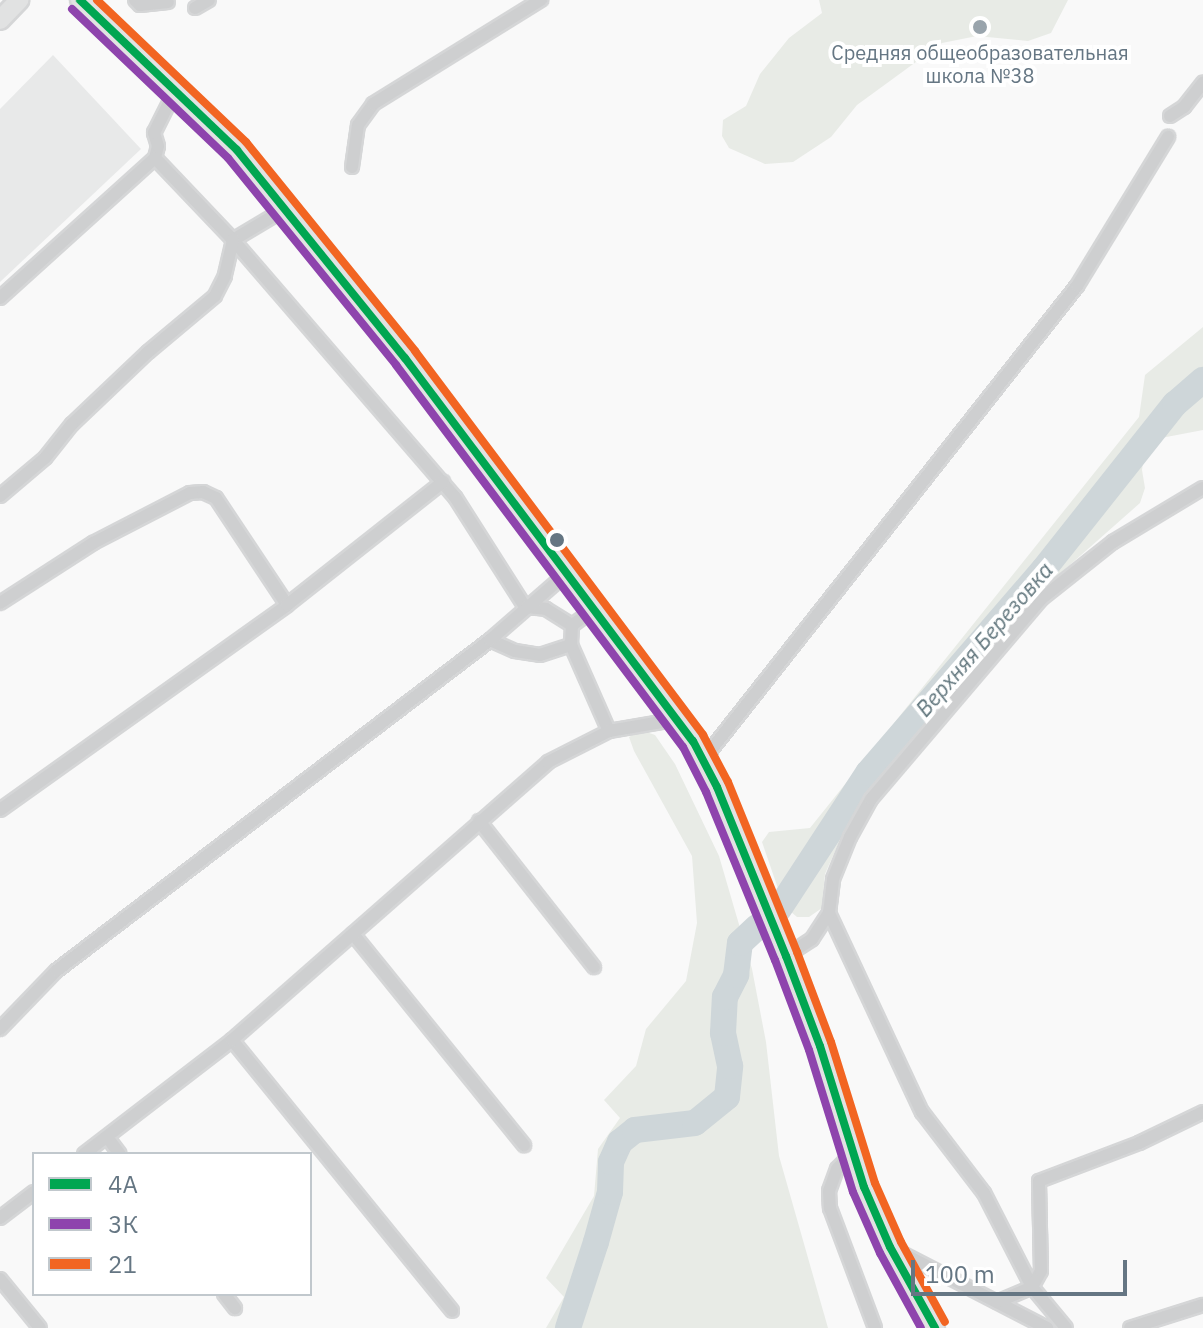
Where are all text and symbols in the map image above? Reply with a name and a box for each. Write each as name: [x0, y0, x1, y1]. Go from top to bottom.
marker: Средняя общеобразовательная школа №38: [971, 18, 989, 36]
place label: Средняя общеобразовательная школа №38: [831, 40, 1129, 87]
unlabelled marker: [549, 532, 565, 548]
water label: Верхняя Березовка: [910, 557, 1058, 721]
legend: [32, 1152, 312, 1296]
text: 4А: [108, 1168, 138, 1200]
text: 3К: [108, 1208, 138, 1240]
scale bar: [915, 1244, 1131, 1294]
text: 21: [108, 1248, 137, 1280]
text: 100 m: [925, 1258, 995, 1290]

